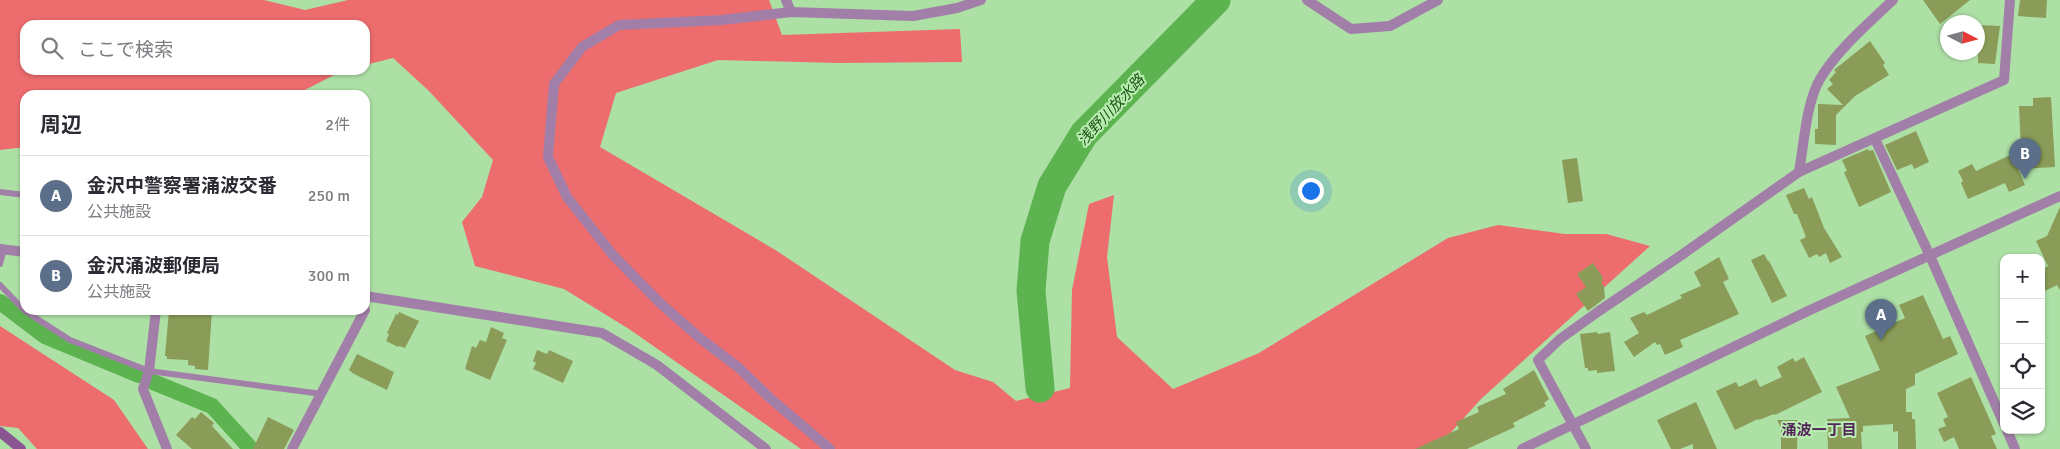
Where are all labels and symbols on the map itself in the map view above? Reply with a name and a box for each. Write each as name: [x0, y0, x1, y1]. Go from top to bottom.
north arrow: [1940, 15, 1985, 60]
water label: 浅野川放水路: [1074, 69, 1150, 149]
pin: B: [2009, 138, 2041, 179]
your location: [1298, 178, 1324, 204]
pin: A: [1865, 299, 1897, 340]
district label: 涌波一丁目: [1781, 421, 1857, 439]

